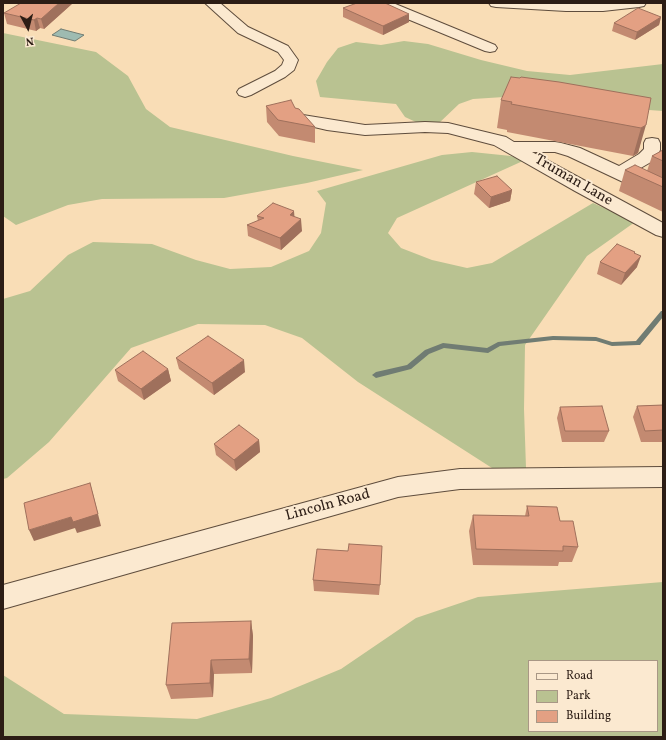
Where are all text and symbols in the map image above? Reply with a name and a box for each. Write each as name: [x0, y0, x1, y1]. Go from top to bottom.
north arrow: [8, 8, 48, 48]
text: N: [25, 32, 34, 48]
street label: Truman Lane: [531, 151, 615, 211]
street label: Lincoln Road: [284, 486, 372, 526]
legend: [528, 660, 658, 732]
text: Road: [566, 668, 593, 684]
text: Park: [566, 688, 591, 704]
text: Building: [566, 708, 611, 724]

